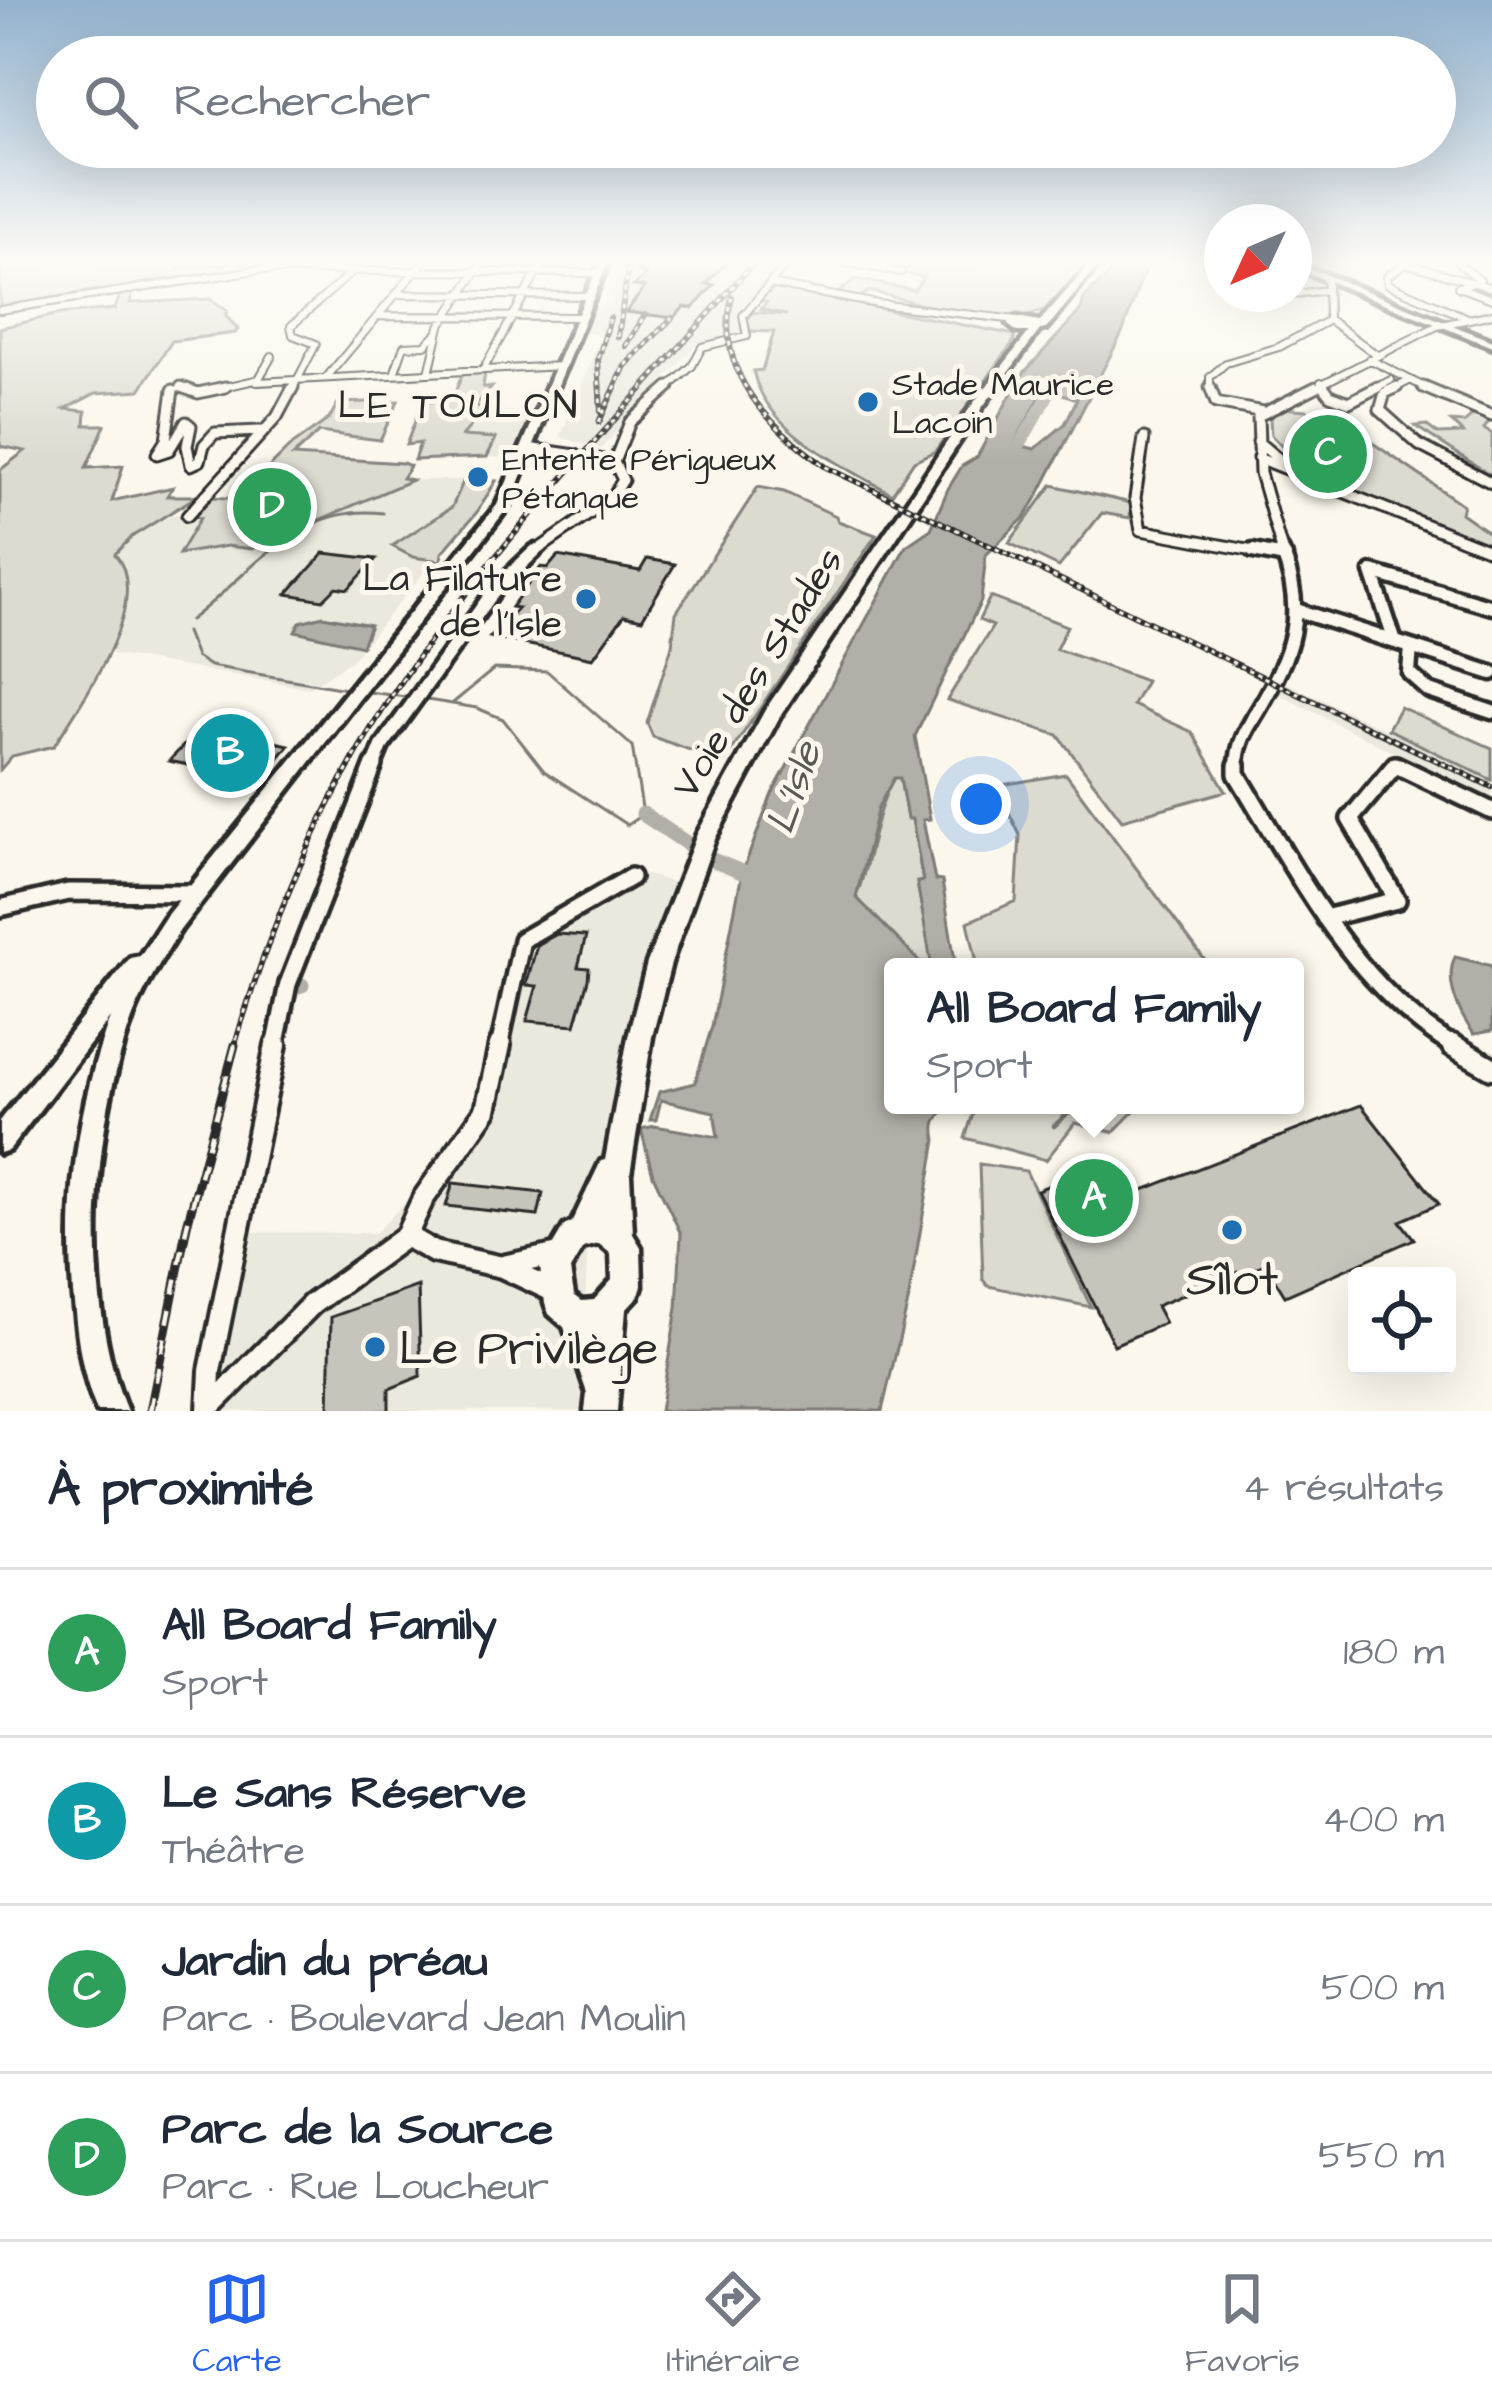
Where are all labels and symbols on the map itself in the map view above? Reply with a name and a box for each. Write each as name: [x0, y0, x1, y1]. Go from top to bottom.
north arrow: [1204, 204, 1312, 312]
place label: Stade Maurice Lacoin: [892, 362, 1114, 446]
district label: LE TOULON: [338, 380, 580, 434]
marker: Stade Maurice Lacoin: [855, 389, 881, 415]
pin: C: [1289, 409, 1367, 499]
place label: Entente Périgueux Pétanque: [502, 437, 777, 521]
pin: D: [233, 462, 311, 552]
marker: Entente Périgueux Pétanque: [465, 464, 491, 490]
street label: Voie des Stades: [660, 538, 857, 809]
place label: La Filature de l'Isle: [362, 553, 562, 652]
marker: La Filature de l'Isle: [573, 586, 599, 612]
pin: B: [191, 708, 269, 798]
water label: L'Isle: [752, 733, 838, 841]
your location: [951, 774, 1011, 834]
pin: A: [1055, 1153, 1133, 1243]
marker: Sîlot: [1219, 1217, 1245, 1243]
place label: Sîlot: [1186, 1248, 1278, 1314]
place label: Le Privilège: [399, 1317, 658, 1384]
marker: Le Privilège: [362, 1334, 388, 1360]

